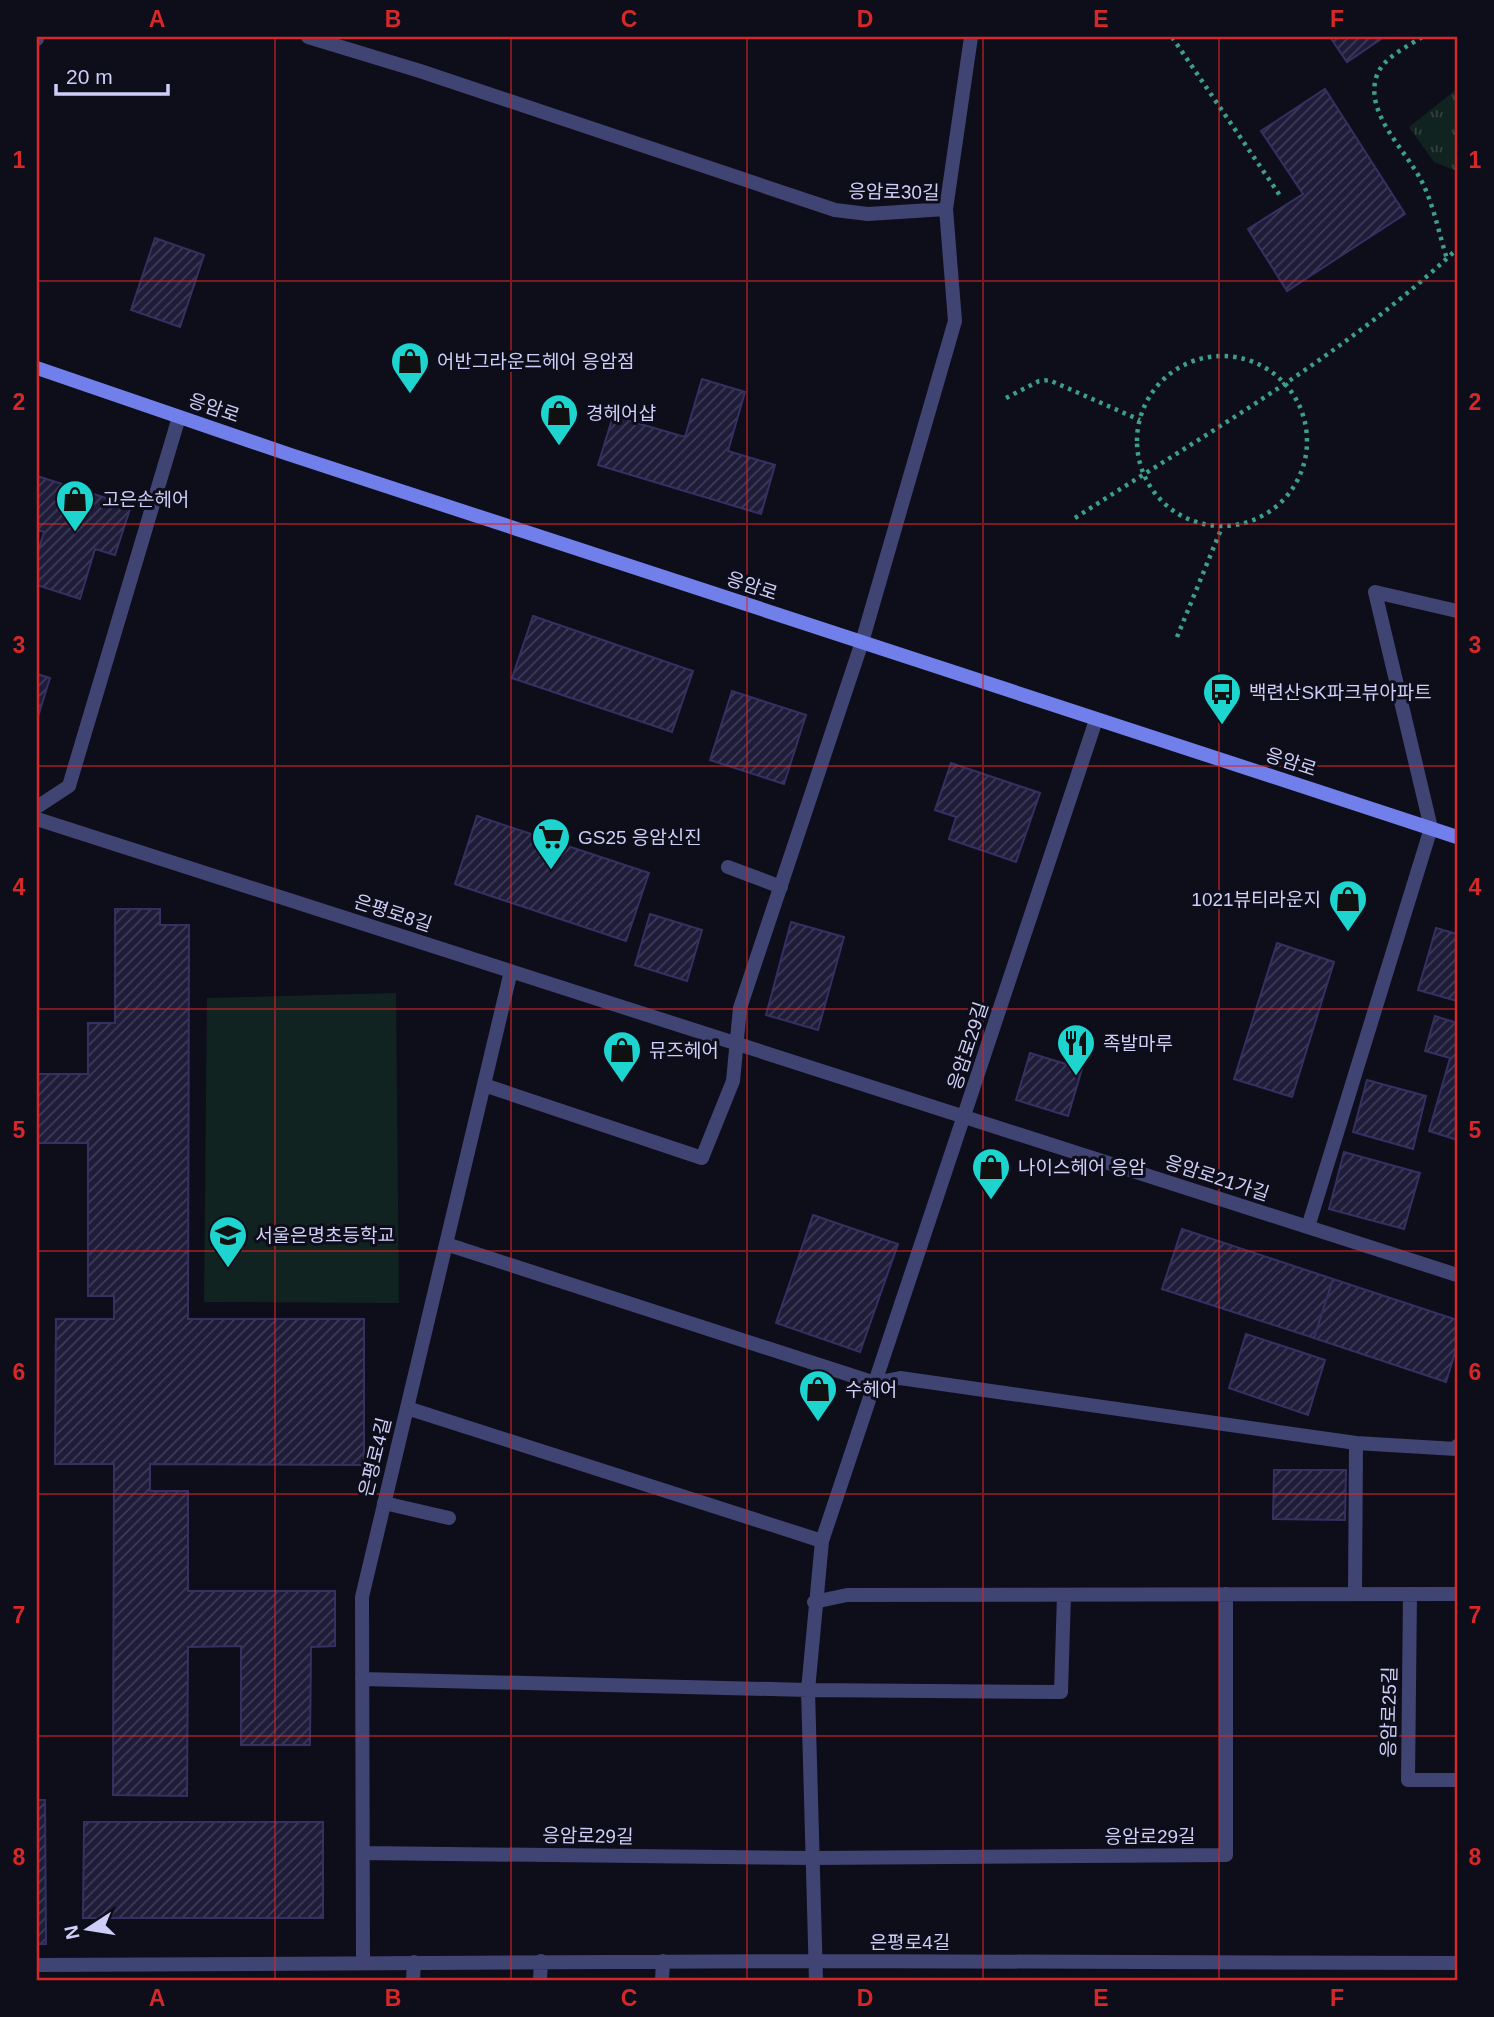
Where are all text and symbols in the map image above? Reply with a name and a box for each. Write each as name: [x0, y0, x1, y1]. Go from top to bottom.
text: A: [149, 6, 165, 32]
text: B: [385, 6, 401, 32]
text: C: [621, 6, 637, 32]
text: D: [857, 6, 873, 32]
text: E: [1093, 6, 1109, 32]
text: F: [1330, 6, 1344, 32]
scale bar: [56, 52, 168, 96]
text: 20 m: [66, 65, 113, 88]
text: 1: [13, 147, 26, 173]
text: 1: [1469, 147, 1482, 173]
street label: 응암로30길: [848, 181, 940, 203]
shop icon: 어반그라운드헤어 응암점: [389, 340, 431, 395]
place label: 어반그라운드헤어 응암점: [437, 351, 635, 372]
text: 2: [13, 389, 25, 415]
text: 2: [1469, 389, 1481, 415]
street label: 응암로: [186, 390, 242, 426]
shop icon: 경헤어샵: [538, 392, 580, 447]
place label: 경헤어샵: [586, 403, 656, 424]
shop icon: 고은손헤어: [54, 478, 96, 533]
place label: 고은손헤어: [102, 489, 189, 510]
street label: 응암로: [724, 568, 780, 604]
text: 3: [13, 632, 25, 658]
text: 3: [1469, 632, 1481, 658]
bus stop icon: 백련산SK파크뷰아파트: [1201, 671, 1243, 726]
place label: 백련산SK파크뷰아파트: [1249, 682, 1432, 703]
street label: 응암로: [1263, 744, 1319, 780]
supermarket icon: GS25 응암신진: [530, 816, 572, 871]
place label: GS25 응암신진: [578, 827, 702, 848]
text: 4: [13, 874, 26, 900]
text: 4: [1469, 874, 1482, 900]
shop icon: 1021뷰티라운지: [1327, 878, 1369, 933]
place label: 1021뷰티라운지: [1191, 889, 1321, 910]
street label: 은평로8길: [351, 891, 435, 935]
street label: 응암로29길: [944, 999, 992, 1093]
restaurant icon: 족발마루: [1055, 1022, 1097, 1077]
shop icon: 뮤즈헤어: [601, 1029, 643, 1084]
place label: 족발마루: [1103, 1033, 1173, 1054]
place label: 뮤즈헤어: [649, 1040, 719, 1061]
text: 5: [13, 1117, 26, 1143]
text: 5: [1469, 1117, 1482, 1143]
shop icon: 나이스헤어 응암: [970, 1146, 1012, 1201]
street label: 응암로21가길: [1162, 1151, 1272, 1205]
place label: 나이스헤어 응암: [1018, 1157, 1146, 1178]
school or university icon: 서울은명초등학교: [207, 1214, 249, 1269]
place label: 서울은명초등학교: [255, 1225, 395, 1246]
text: 6: [13, 1359, 25, 1385]
text: 6: [1469, 1359, 1481, 1385]
shop icon: 수헤어: [797, 1368, 839, 1423]
place label: 수헤어: [845, 1379, 897, 1400]
street label: 은평로4길: [355, 1415, 395, 1499]
text: 7: [13, 1602, 25, 1628]
text: 7: [1469, 1602, 1481, 1628]
street label: 응암로25길: [1378, 1666, 1400, 1758]
street label: 응암로29길: [542, 1825, 634, 1847]
street label: 응암로29길: [1104, 1826, 1196, 1847]
text: 8: [13, 1844, 26, 1870]
text: 8: [1469, 1844, 1482, 1870]
north arrow: [52, 1895, 122, 1965]
text: N: [60, 1924, 84, 1941]
street label: 은평로4길: [870, 1932, 950, 1953]
text: A: [149, 1985, 165, 2011]
text: B: [385, 1985, 401, 2011]
text: C: [621, 1985, 637, 2011]
text: D: [857, 1985, 873, 2011]
text: E: [1093, 1985, 1109, 2011]
text: F: [1330, 1985, 1344, 2011]

